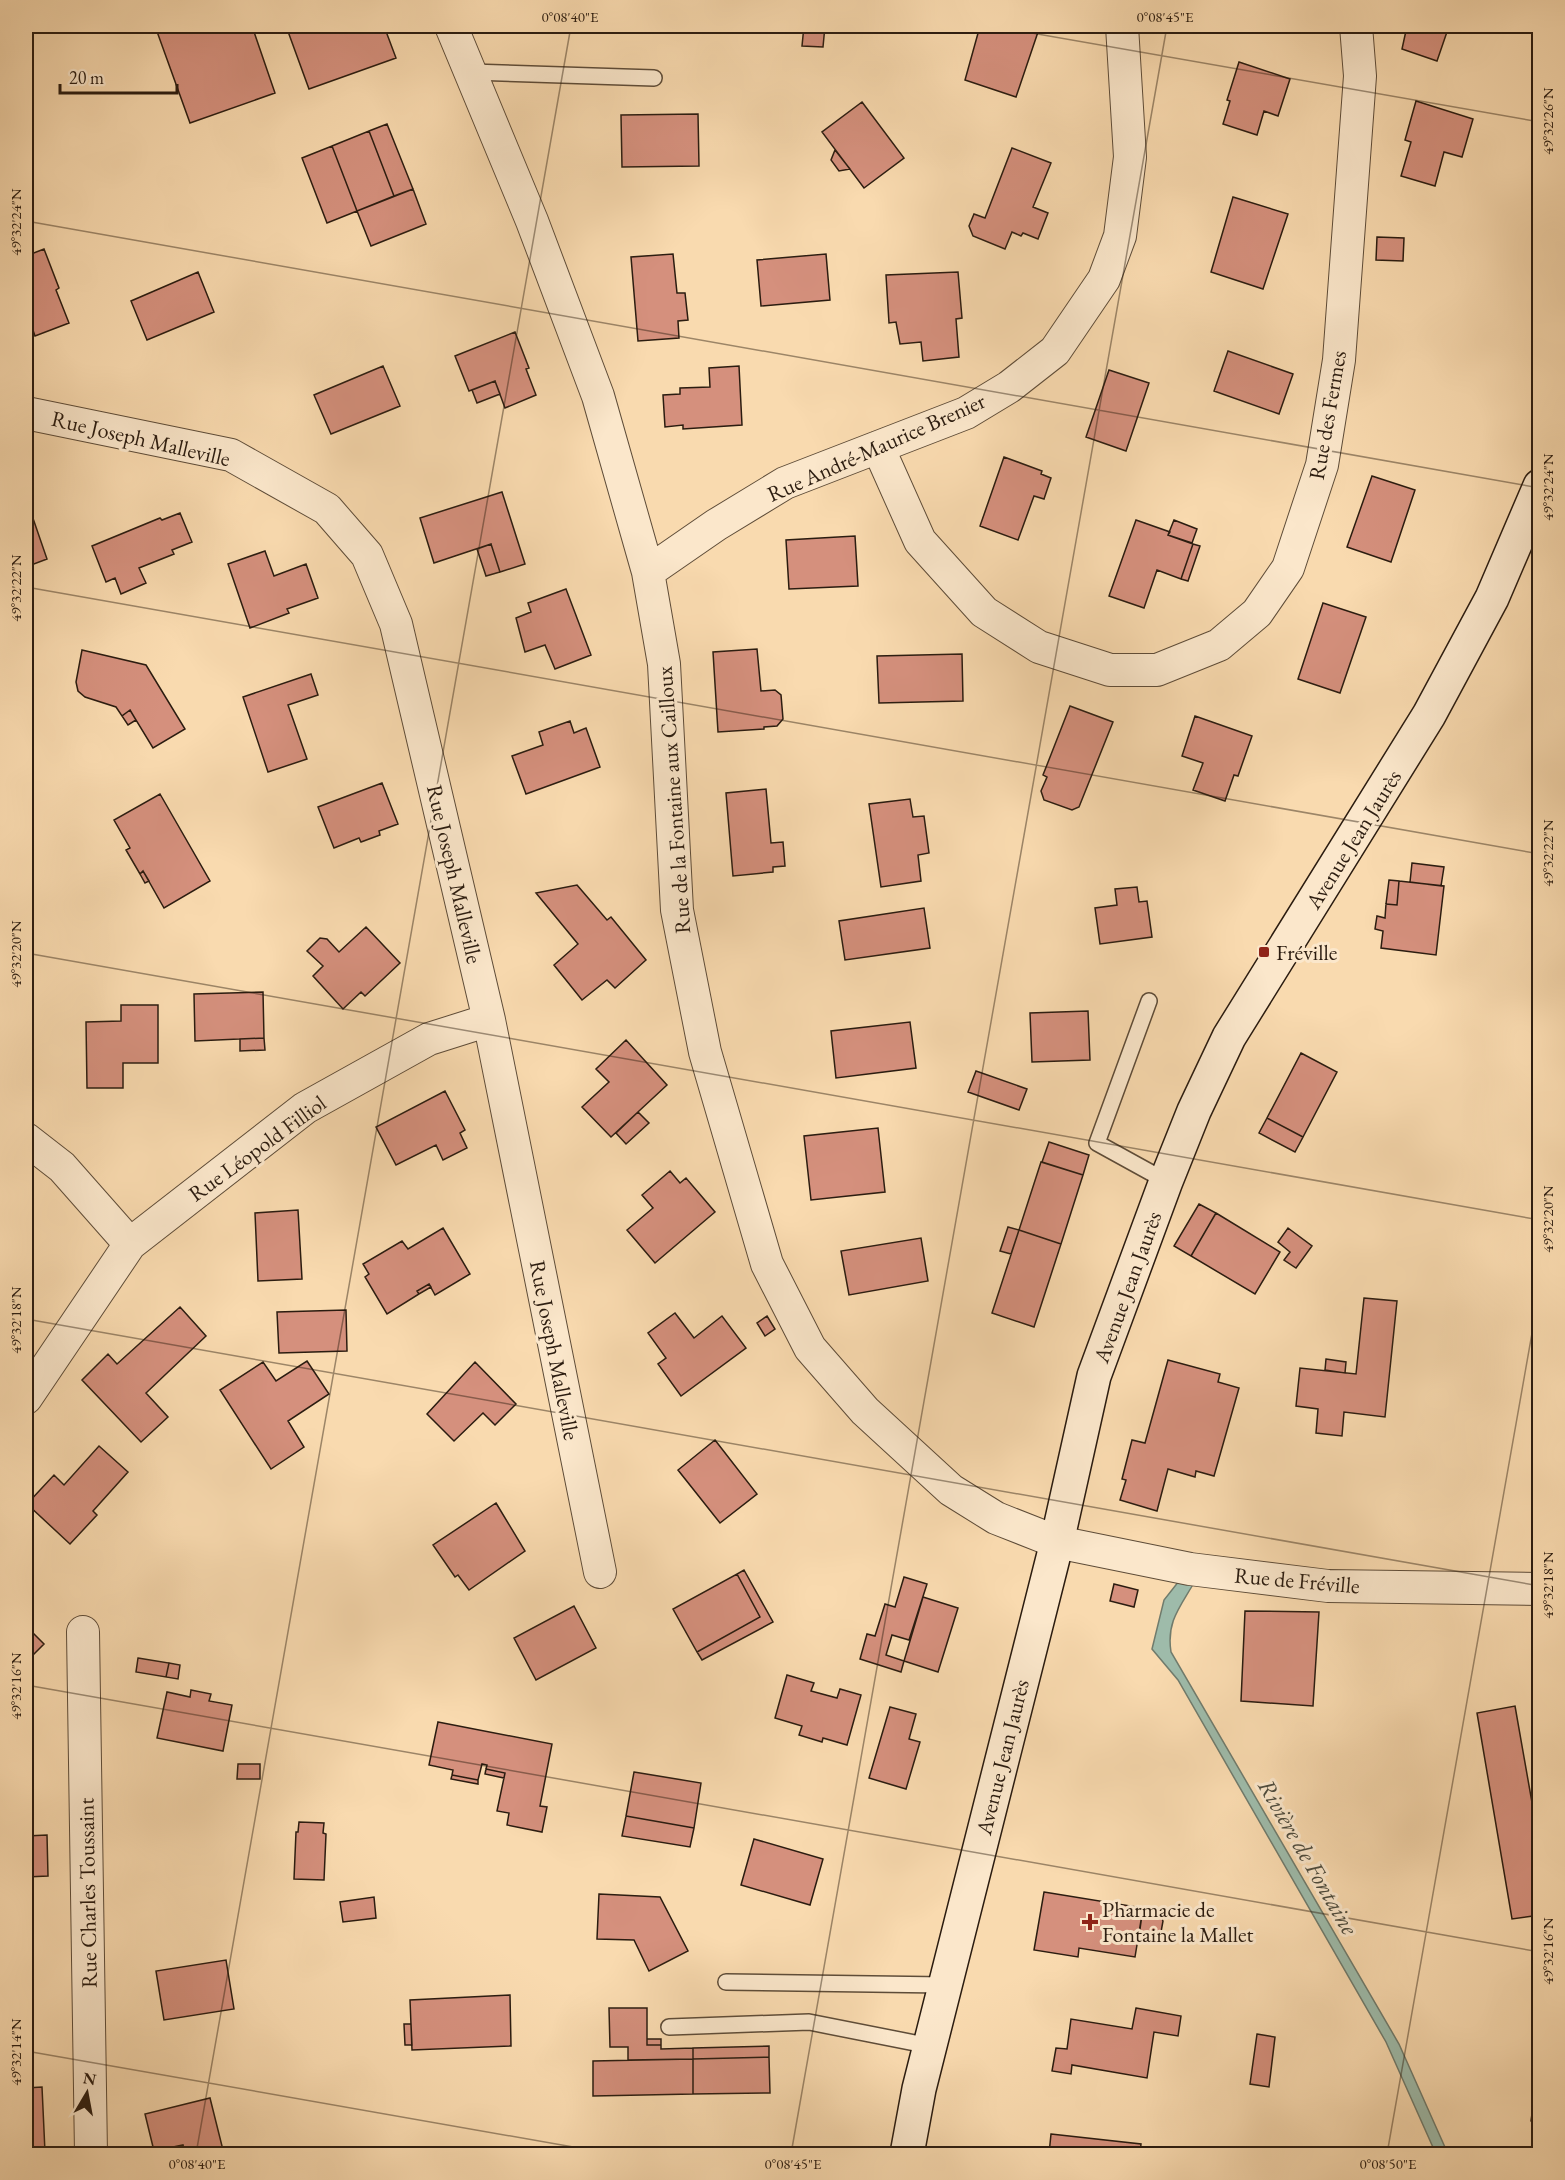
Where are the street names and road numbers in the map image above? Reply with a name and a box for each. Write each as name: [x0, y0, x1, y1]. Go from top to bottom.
street label: Rue des Fermes: [1302, 348, 1353, 482]
street label: Rue André-Maurice Brenier: [763, 386, 990, 509]
street label: Rue Joseph Malleville: [49, 404, 234, 473]
street label: Rue de la Fontaine aux Cailloux: [650, 665, 697, 935]
street label: Avenue Jean Jaurès: [1298, 764, 1408, 915]
street label: Rue Joseph Malleville: [420, 782, 489, 967]
street label: Rue Léopold Filliol: [183, 1089, 332, 1208]
street label: Avenue Jean Jaurès: [1086, 1207, 1168, 1368]
street label: Rue Joseph Malleville: [523, 1258, 586, 1443]
street label: Rue de Fréville: [1233, 1561, 1361, 1600]
street label: Avenue Jean Jaurès: [969, 1676, 1036, 1839]
street label: Rue Charles Toussaint: [71, 1797, 104, 1988]

